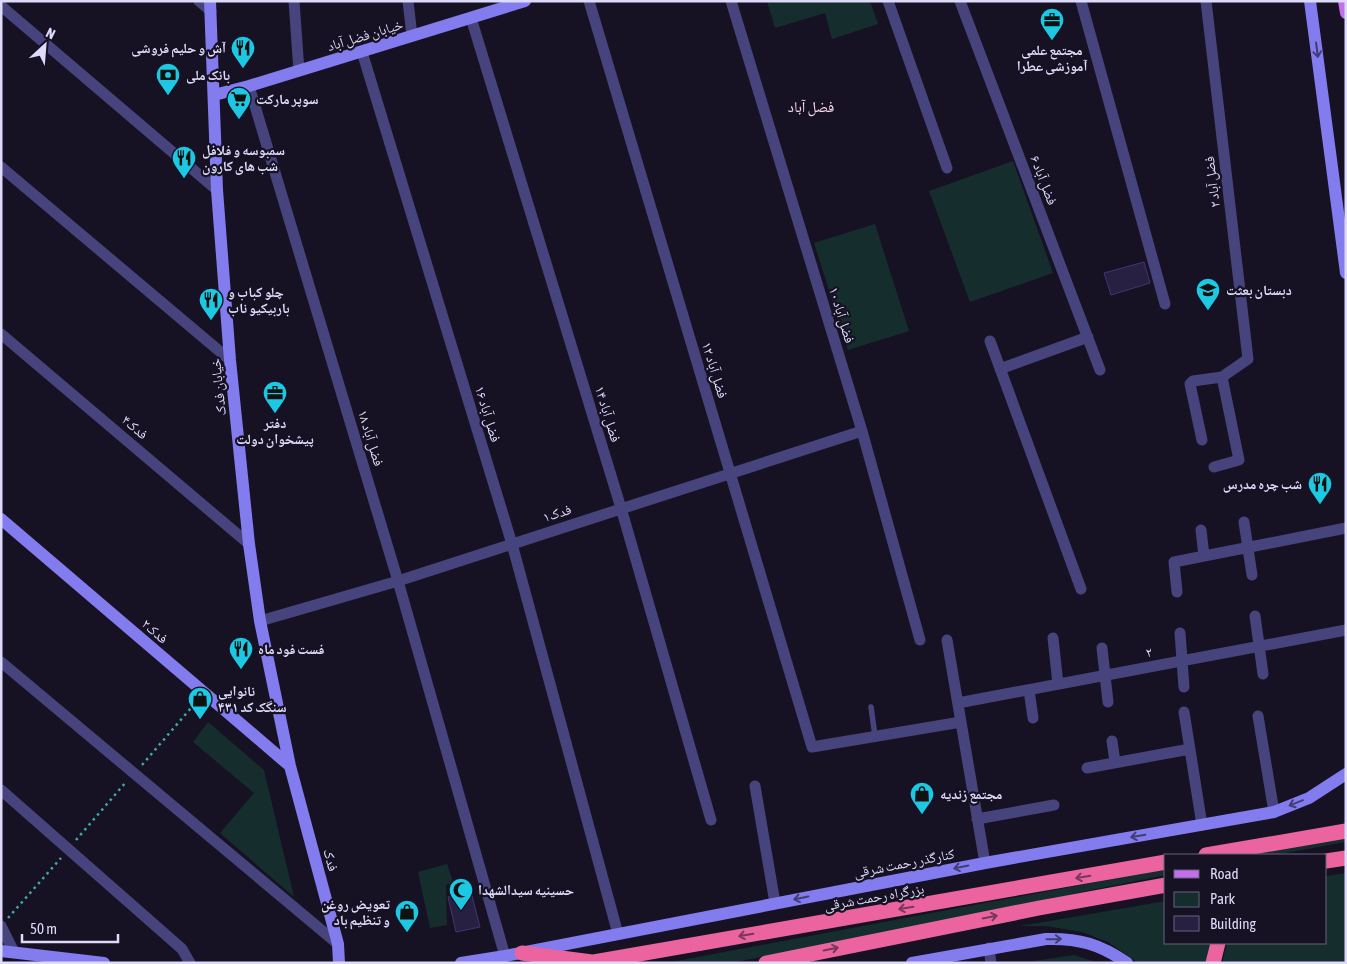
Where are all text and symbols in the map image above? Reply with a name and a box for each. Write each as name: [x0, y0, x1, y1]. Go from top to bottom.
office icon: مجتمع علمی آموزشی عطرا: [1039, 7, 1065, 41]
street label: خیابان فضل آباد: [325, 16, 405, 55]
north arrow: [20, 20, 70, 70]
text: N: [43, 24, 58, 42]
restaurant icon: آش و حلیم فروشی: [230, 35, 256, 69]
place label: آش و حلیم فروشی: [131, 40, 226, 58]
one-way arrow: [1312, 41, 1322, 57]
place label: مجتمع علمی آموزشی عطرا: [1017, 42, 1087, 75]
bank icon: بانک ملی: [155, 62, 181, 96]
place label: بانک ملی: [186, 67, 230, 84]
supermarket icon: سوپر مارکت: [226, 86, 252, 120]
place label: سوپر مارکت: [256, 91, 319, 108]
district label: فضل آباد: [788, 98, 834, 117]
place label: سمبوسه و فلافل شب های کارون: [202, 142, 285, 175]
restaurant icon: سمبوسه و فلافل شب های کارون: [171, 145, 197, 179]
street label: فضل آباد ۶: [1026, 153, 1061, 207]
street label: فضل آباد ۲: [1201, 155, 1224, 209]
school or university icon: دبستان بعثت: [1195, 277, 1221, 311]
place label: دبستان بعثت: [1226, 282, 1292, 299]
place label: چلو کباب و باربیکیو ناب: [228, 284, 290, 317]
street label: فضل آباد ۱۰: [825, 285, 858, 345]
restaurant icon: چلو کباب و باربیکیو ناب: [198, 287, 224, 321]
street label: فضل آباد ۱۲: [698, 340, 731, 400]
street label: خیابان فدک: [207, 357, 230, 416]
office icon: دفتر پیشخوان دولت: [262, 380, 288, 414]
street label: فضل آباد ۱۶: [471, 384, 504, 444]
street label: فضل آباد ۱۴: [591, 384, 624, 444]
street label: فضل آباد ۱۸: [354, 408, 387, 468]
street label: فدک۴: [119, 412, 151, 443]
place label: دفتر پیشخوان دولت: [236, 415, 314, 448]
restaurant icon: شب چره مدرس: [1307, 471, 1333, 505]
place label: شب چره مدرس: [1223, 476, 1302, 493]
street label: فدک۱: [541, 501, 573, 525]
street label: فدک۲: [139, 615, 171, 647]
restaurant icon: فست فود ماه: [228, 636, 254, 670]
place label: فست فود ماه: [258, 641, 325, 657]
street label: ۲: [1144, 644, 1154, 660]
place label: نانوایی سنگک کد ۴۳۱: [218, 683, 287, 715]
shop icon: نانوایی سنگک کد ۴۳۱: [187, 686, 213, 720]
shop icon: مجتمع زندیه: [909, 781, 935, 815]
place label: مجتمع زندیه: [940, 786, 1002, 804]
one-way arrow: [1289, 799, 1305, 808]
one-way arrow: [1130, 832, 1146, 841]
street label: کنارگذر رحمت شرقی: [852, 845, 956, 882]
street label: فدک: [320, 847, 342, 873]
legend: [1164, 854, 1327, 944]
one-way arrow: [953, 863, 969, 873]
text: Road: [1210, 865, 1239, 882]
one-way arrow: [1076, 872, 1092, 882]
mosque icon: حسینیه سیدالشهدا: [448, 877, 474, 911]
street label: بزرگراه رحمت شرقی: [823, 880, 926, 915]
place label: حسینیه سیدالشهدا: [478, 882, 574, 899]
text: Park: [1210, 890, 1235, 907]
one-way arrow: [793, 894, 809, 904]
place label: تعویض روغن و تنظیم باد: [321, 896, 390, 930]
shop icon: تعویض روغن و تنظیم باد: [394, 899, 420, 933]
one-way arrow: [898, 903, 914, 913]
scale bar: [22, 912, 119, 944]
one-way arrow: [982, 912, 998, 922]
text: Building: [1210, 915, 1256, 932]
text: 50 m: [30, 920, 57, 937]
one-way arrow: [738, 931, 754, 941]
one-way arrow: [1046, 934, 1062, 944]
one-way arrow: [822, 944, 838, 953]

